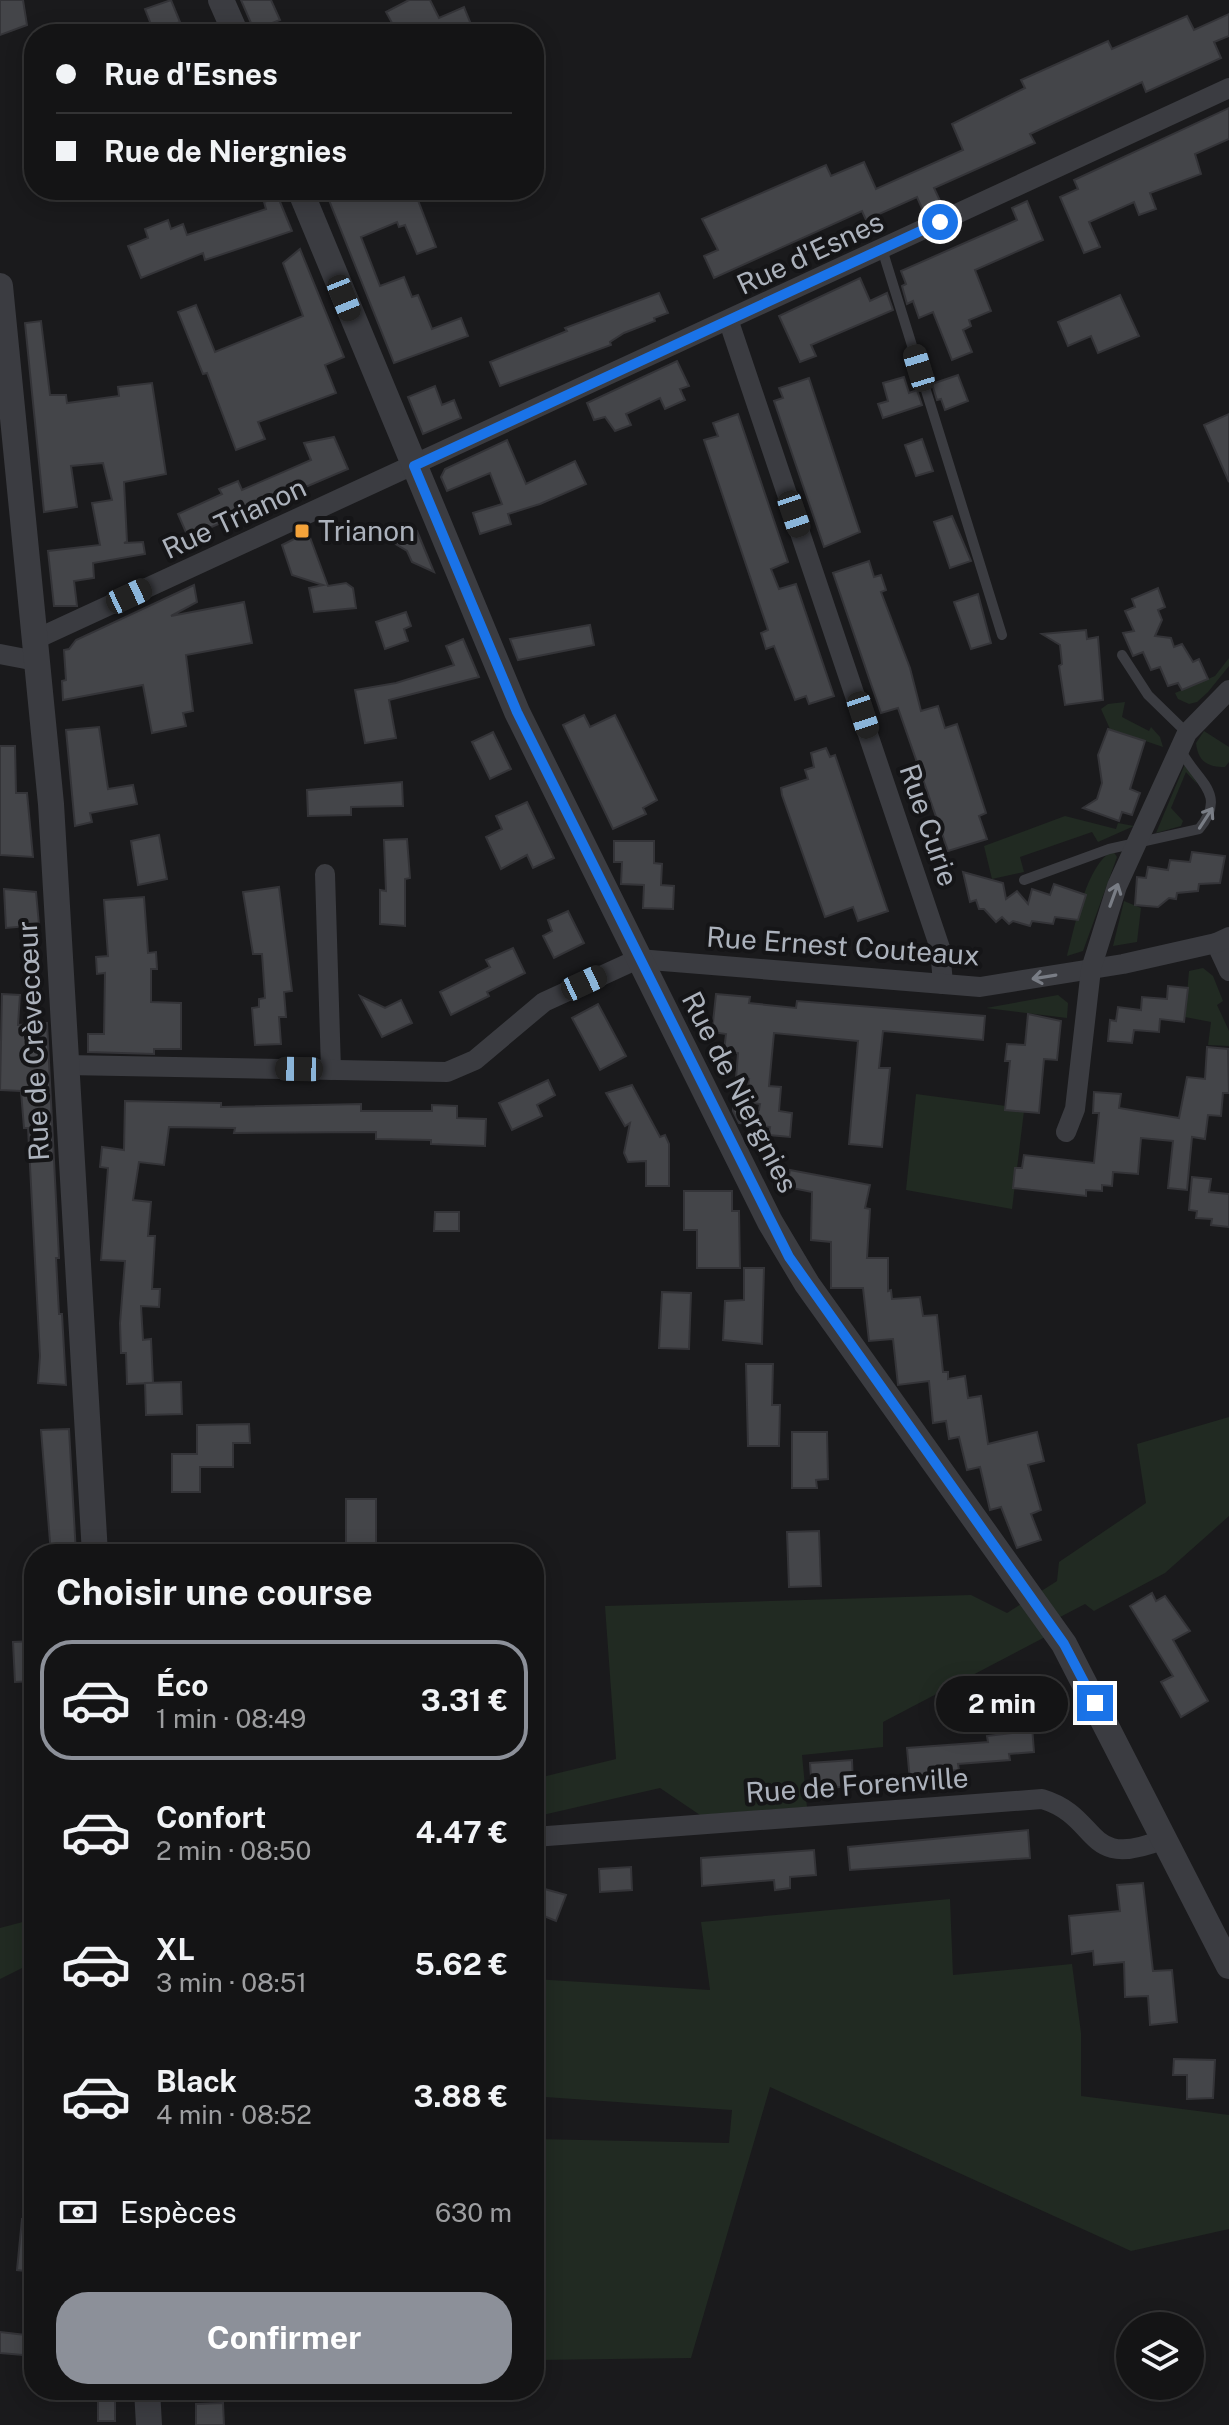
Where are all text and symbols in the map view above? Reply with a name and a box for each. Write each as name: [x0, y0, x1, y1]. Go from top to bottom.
text: Rue d'Esnes: [104, 56, 278, 92]
text: Rue de Niergnies: [104, 133, 347, 169]
street label: Rue d'Esnes: [731, 204, 888, 301]
route start: [922, 204, 958, 240]
car: [324, 271, 364, 325]
car: [901, 342, 937, 394]
street label: Rue Trianon: [157, 470, 311, 565]
car: [775, 487, 813, 541]
place label: Trianon: [318, 514, 415, 547]
marker: Trianon: [293, 522, 311, 540]
car: [102, 575, 156, 617]
car: [844, 688, 882, 742]
street label: Rue Curie: [893, 759, 966, 890]
one-way arrow: [1198, 808, 1215, 830]
one-way arrow: [1108, 883, 1122, 908]
street label: Rue Ernest Couteaux: [705, 919, 981, 972]
street label: Rue de Crèvecœur: [10, 920, 55, 1162]
car: [557, 962, 611, 1004]
one-way arrow: [1032, 970, 1057, 985]
street label: Rue de Niergnies: [676, 986, 805, 1198]
car: [275, 1057, 323, 1081]
text: Choisir une course: [56, 1571, 373, 1613]
icon: car: [60, 1664, 132, 1736]
text: Éco: [156, 1667, 209, 1703]
callout: 2 min: [935, 1675, 1067, 1731]
text: 3.31 €: [421, 1682, 508, 1718]
route end: [1077, 1685, 1113, 1721]
text: 2 min: [968, 1688, 1036, 1719]
text: 1 min · 08:49: [156, 1703, 306, 1734]
street label: Rue de Forenville: [744, 1760, 970, 1809]
icon: car: [60, 1796, 132, 1868]
text: Confort: [156, 1799, 266, 1835]
text: 4.47 €: [416, 1814, 508, 1850]
text: 2 min · 08:50: [156, 1835, 311, 1866]
icon: car: [60, 1928, 132, 2000]
text: XL: [156, 1931, 195, 1967]
text: 5.62 €: [414, 1946, 508, 1982]
text: 3 min · 08:51: [156, 1967, 307, 1998]
icon: car: [60, 2060, 132, 2132]
text: Black: [156, 2063, 237, 2099]
text: 3.88 €: [413, 2078, 508, 2114]
text: 4 min · 08:52: [156, 2099, 312, 2130]
icon: cash: [56, 2190, 100, 2234]
text: Espèces: [120, 2194, 237, 2230]
text: 630 m: [435, 2197, 512, 2228]
button: Confirmer: [56, 2292, 512, 2384]
map controls: [1116, 2312, 1204, 2400]
button: layers: [1116, 2312, 1204, 2400]

